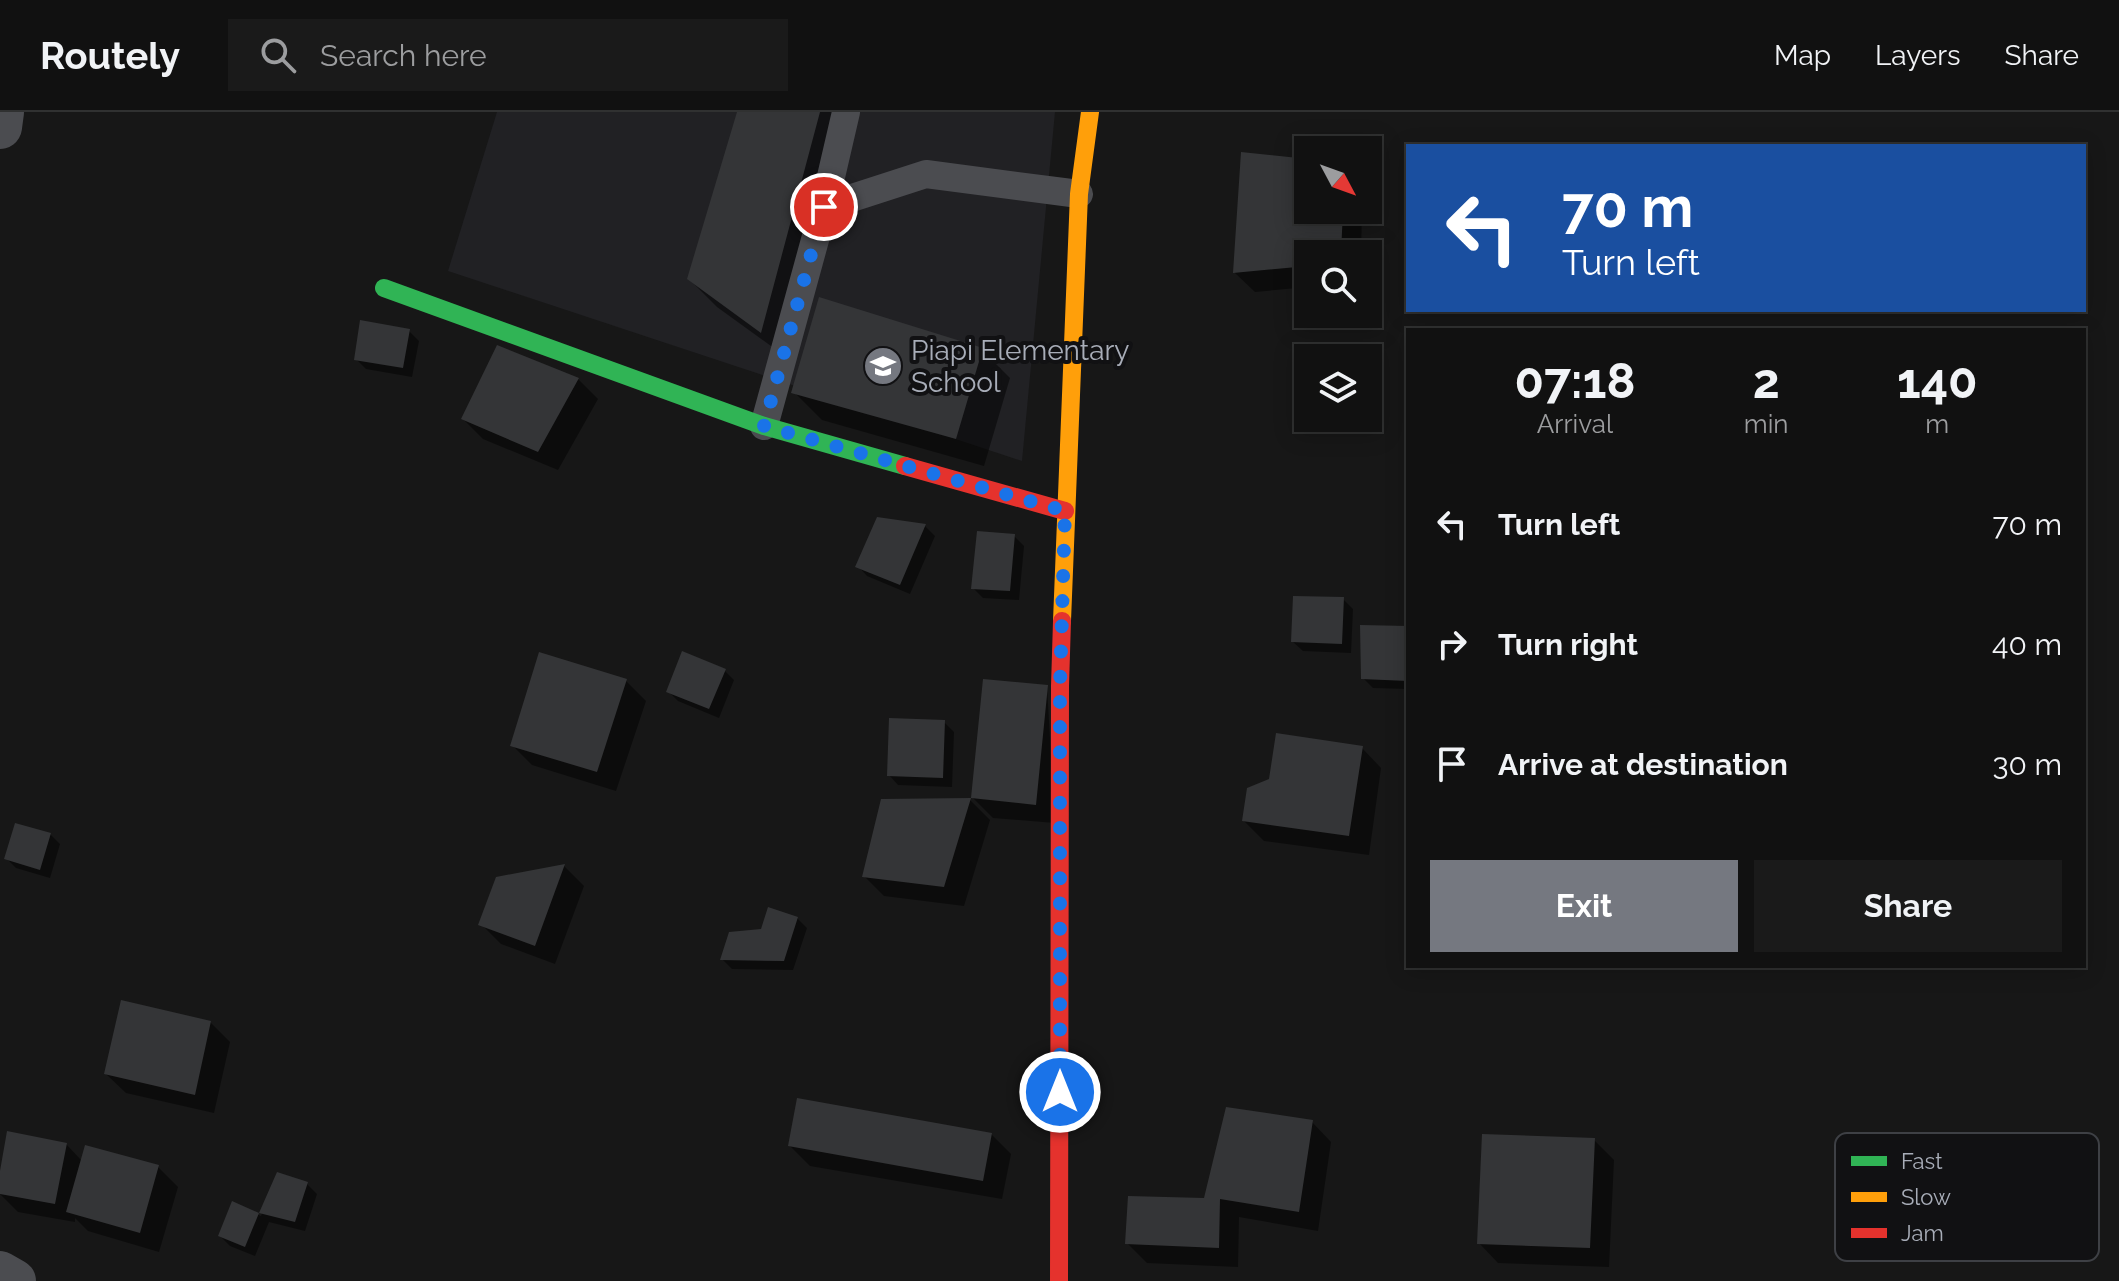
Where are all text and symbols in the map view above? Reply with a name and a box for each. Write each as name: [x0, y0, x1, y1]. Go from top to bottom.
search box: [228, 19, 788, 91]
text: Routely: [40, 33, 180, 78]
icon: search: [256, 33, 300, 77]
text: Search here: [320, 38, 487, 73]
text: Map: [1774, 39, 1831, 72]
text: Layers: [1875, 39, 1961, 72]
text: Share: [2005, 39, 2079, 72]
north arrow: [1294, 136, 1382, 224]
map controls: [1294, 136, 1382, 432]
pin: [790, 173, 858, 241]
text: 70 m: [1562, 174, 1693, 240]
icon: left: [1430, 176, 1534, 280]
icon: arrive: [802, 185, 846, 229]
button: search: [1294, 240, 1382, 328]
text: Turn left: [1562, 241, 1700, 283]
place label: Piapi Elementary School: [911, 334, 1129, 399]
button: layers: [1294, 344, 1382, 432]
school or university icon: Piapi Elementary School: [862, 345, 904, 387]
text: 07:18: [1514, 353, 1635, 409]
text: 2: [1753, 353, 1780, 409]
text: 140: [1897, 353, 1978, 409]
text: Arrival: [1537, 409, 1613, 439]
text: min: [1744, 409, 1789, 439]
text: m: [1925, 409, 1949, 439]
icon: left: [1430, 502, 1474, 546]
text: Turn left: [1498, 507, 1620, 542]
text: 70 m: [1992, 507, 2062, 542]
icon: right: [1430, 622, 1474, 666]
text: Turn right: [1498, 627, 1638, 662]
text: 40 m: [1992, 627, 2062, 662]
icon: arrive: [1430, 742, 1474, 786]
text: Arrive at destination: [1498, 747, 1788, 782]
text: 30 m: [1992, 747, 2062, 782]
button: Exit: [1430, 860, 1738, 952]
button: Share: [1754, 860, 2062, 952]
position arrow: [1018, 1050, 1102, 1134]
legend: [1835, 1133, 2099, 1261]
text: Fast: [1901, 1148, 1943, 1174]
text: Slow: [1901, 1184, 1951, 1210]
text: Jam: [1901, 1220, 1944, 1246]

